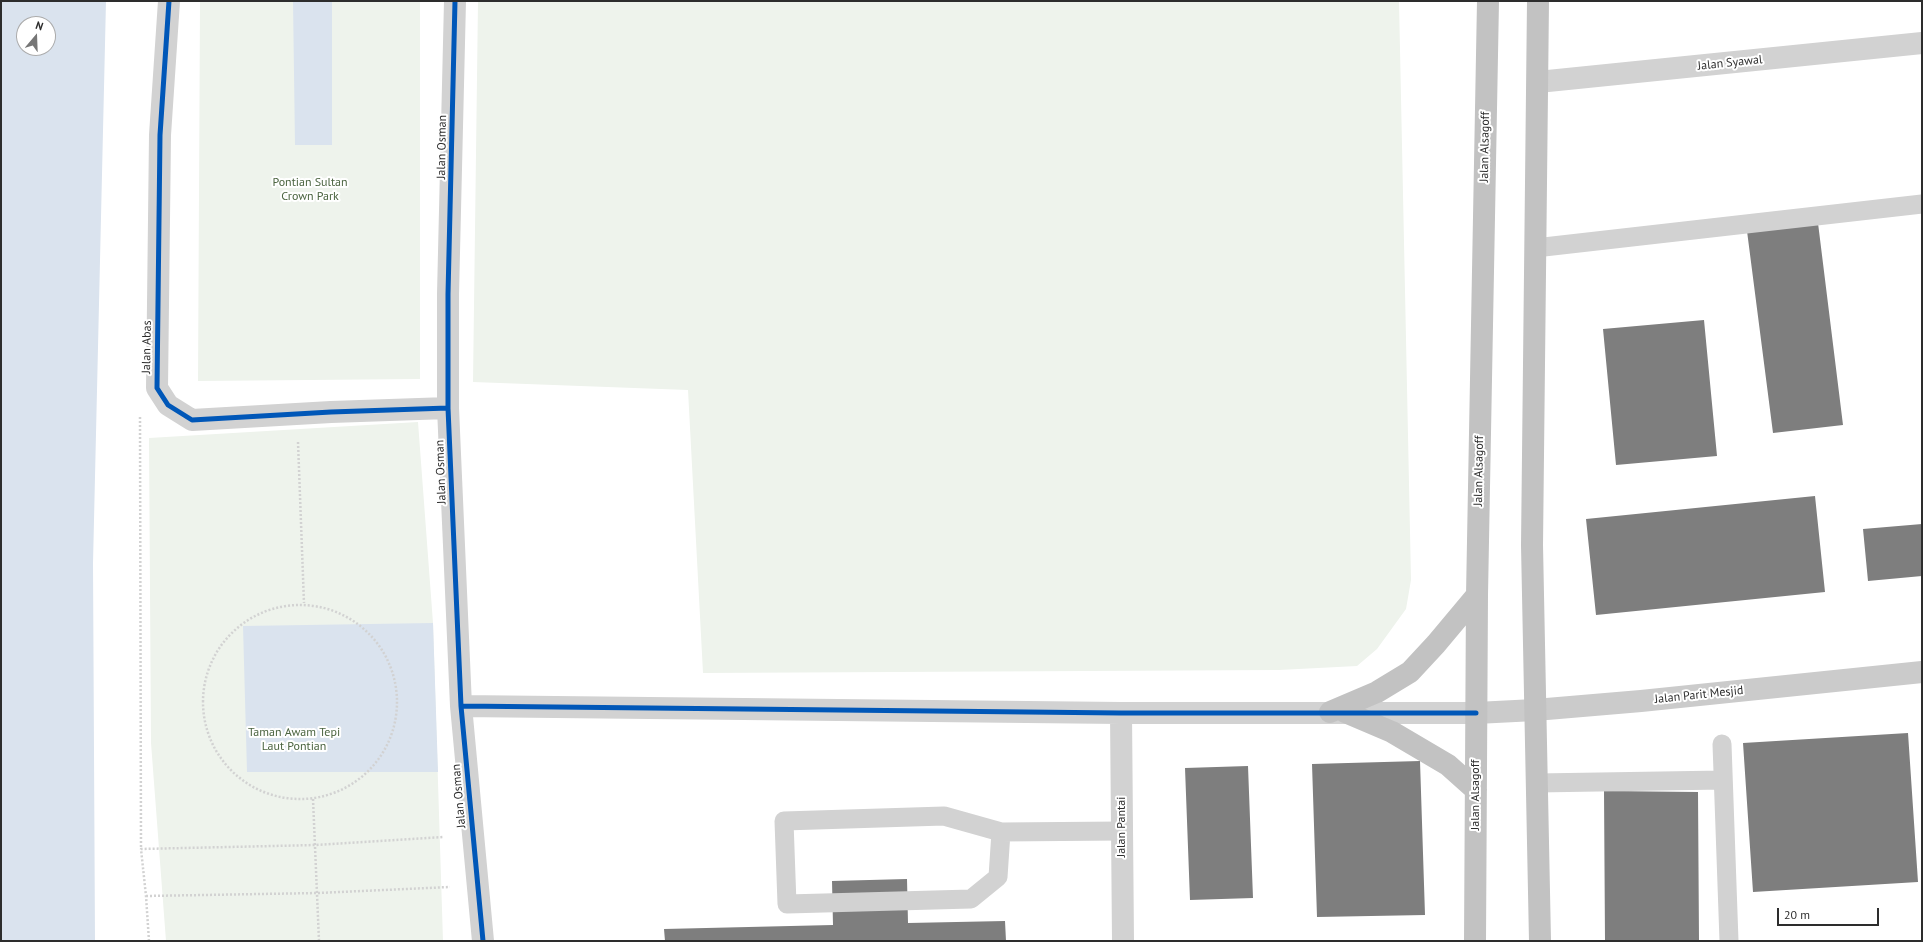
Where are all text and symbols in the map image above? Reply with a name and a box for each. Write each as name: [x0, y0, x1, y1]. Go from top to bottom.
north arrow: [16, 16, 56, 56]
text: N: [34, 18, 45, 33]
street label: Jalan Syawal: [1697, 52, 1763, 74]
street label: Jalan Alsagoff: [1477, 112, 1493, 182]
street label: Jalan Osman: [434, 115, 450, 179]
park label: Pontian Sultan Crown Park: [272, 176, 348, 204]
street label: Jalan Abas: [139, 320, 155, 374]
street label: Jalan Alsagoff: [1471, 436, 1487, 506]
street label: Jalan Osman: [433, 440, 449, 504]
street label: Jalan Parit Mesjid: [1654, 683, 1744, 707]
park label: Taman Awam Tepi Laut Pontian: [248, 726, 340, 754]
street label: Jalan Alsagoff: [1469, 760, 1483, 830]
street label: Jalan Osman: [449, 763, 469, 829]
street label: Jalan Pantai: [1115, 797, 1129, 857]
scale bar: [1779, 900, 1881, 926]
text: 20 m: [1784, 907, 1810, 922]

